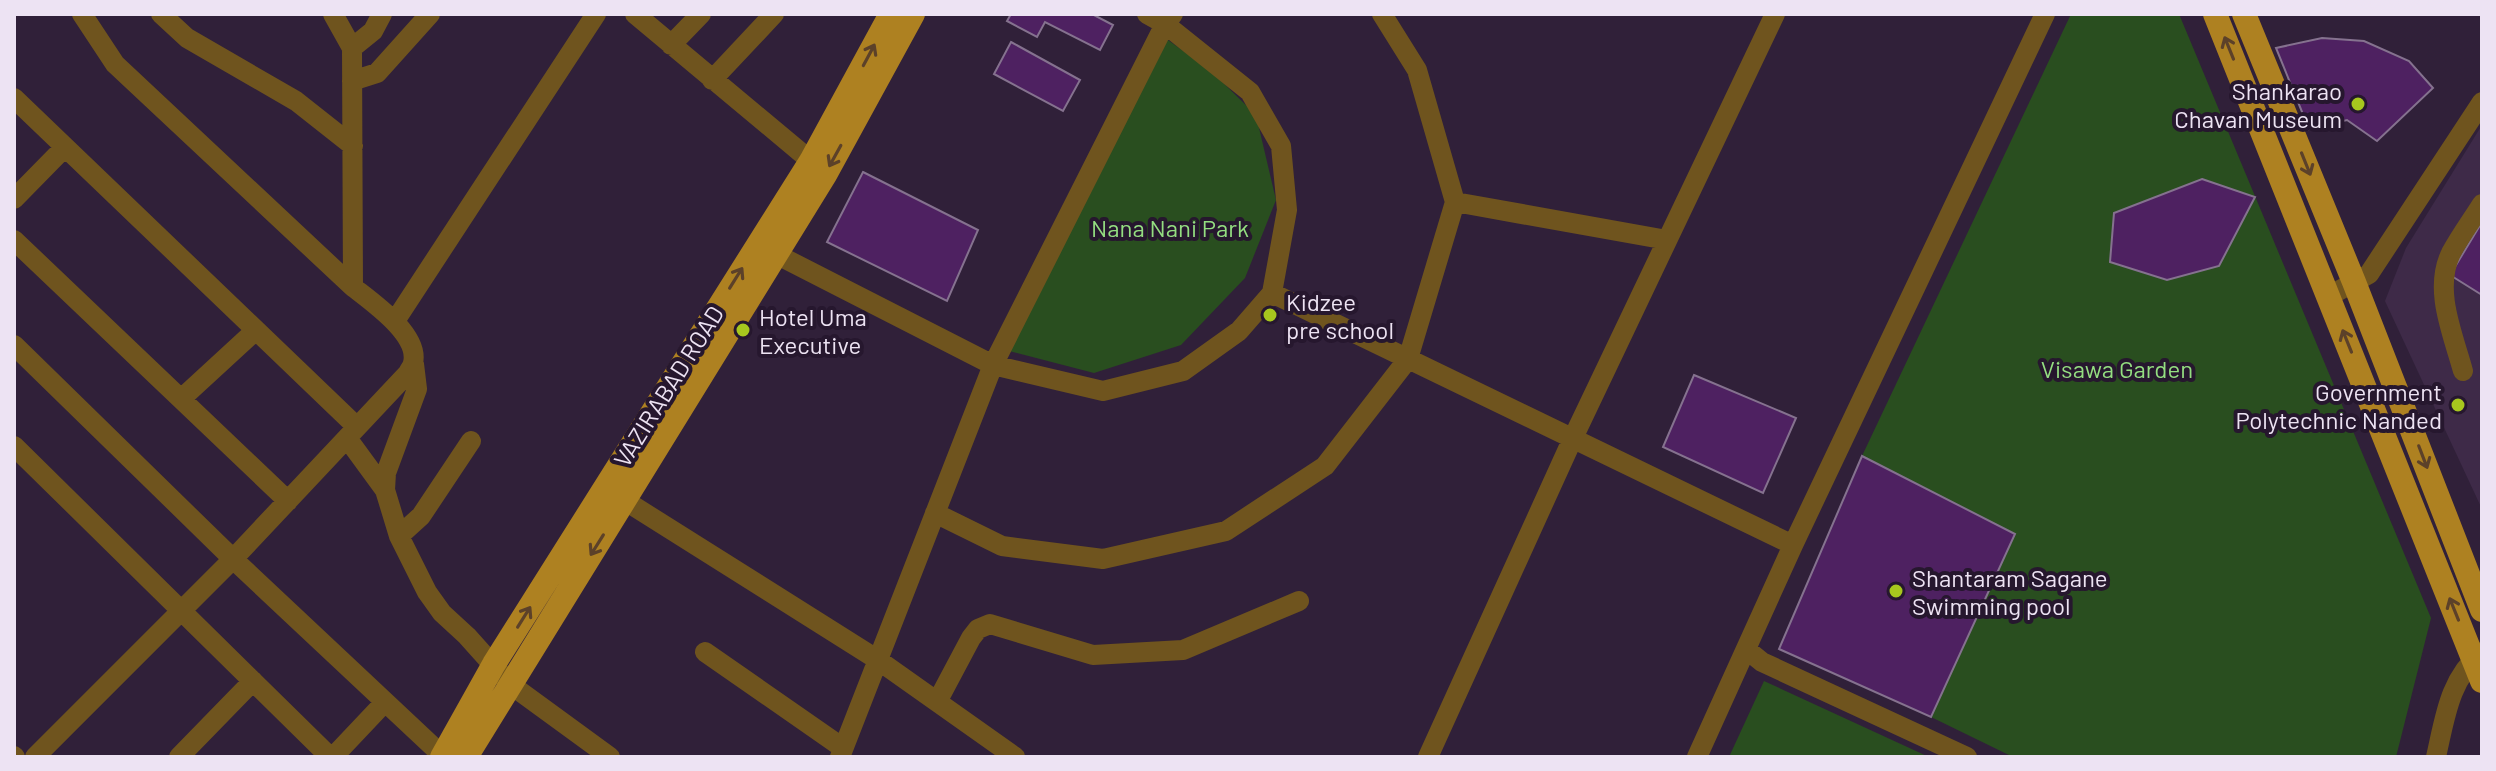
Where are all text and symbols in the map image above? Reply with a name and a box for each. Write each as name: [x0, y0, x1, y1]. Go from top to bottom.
one-way arrow: [2221, 36, 2235, 61]
one-way arrow: [862, 43, 878, 67]
place label: Shankarao Chavan Museum: [2174, 76, 2342, 133]
marker: Shankarao Chavan Museum: [2349, 95, 2367, 113]
one-way arrow: [827, 144, 843, 167]
one-way arrow: [2299, 151, 2314, 176]
park label: Nana Nani Park: [1091, 213, 1249, 242]
one-way arrow: [729, 267, 745, 290]
place label: Kidzee pre school: [1286, 287, 1394, 344]
street label: VAZIRABAD ROAD: [607, 300, 729, 472]
place label: Hotel Uma Executive: [759, 302, 867, 359]
marker: Kidzee pre school: [1261, 306, 1279, 324]
marker: Hotel Uma Executive: [734, 321, 752, 339]
one-way arrow: [2339, 329, 2353, 354]
park label: Visawa Garden: [2041, 354, 2193, 383]
place label: Government Polytechnic Nanded: [2235, 377, 2442, 434]
marker: Government Polytechnic Nanded: [2449, 396, 2467, 414]
one-way arrow: [2417, 444, 2431, 469]
one-way arrow: [589, 533, 605, 555]
place label: Shantaram Sagane Swimming pool: [1912, 563, 2108, 620]
marker: Shantaram Sagane Swimming pool: [1887, 582, 1905, 600]
one-way arrow: [2445, 597, 2460, 622]
one-way arrow: [516, 606, 532, 629]

